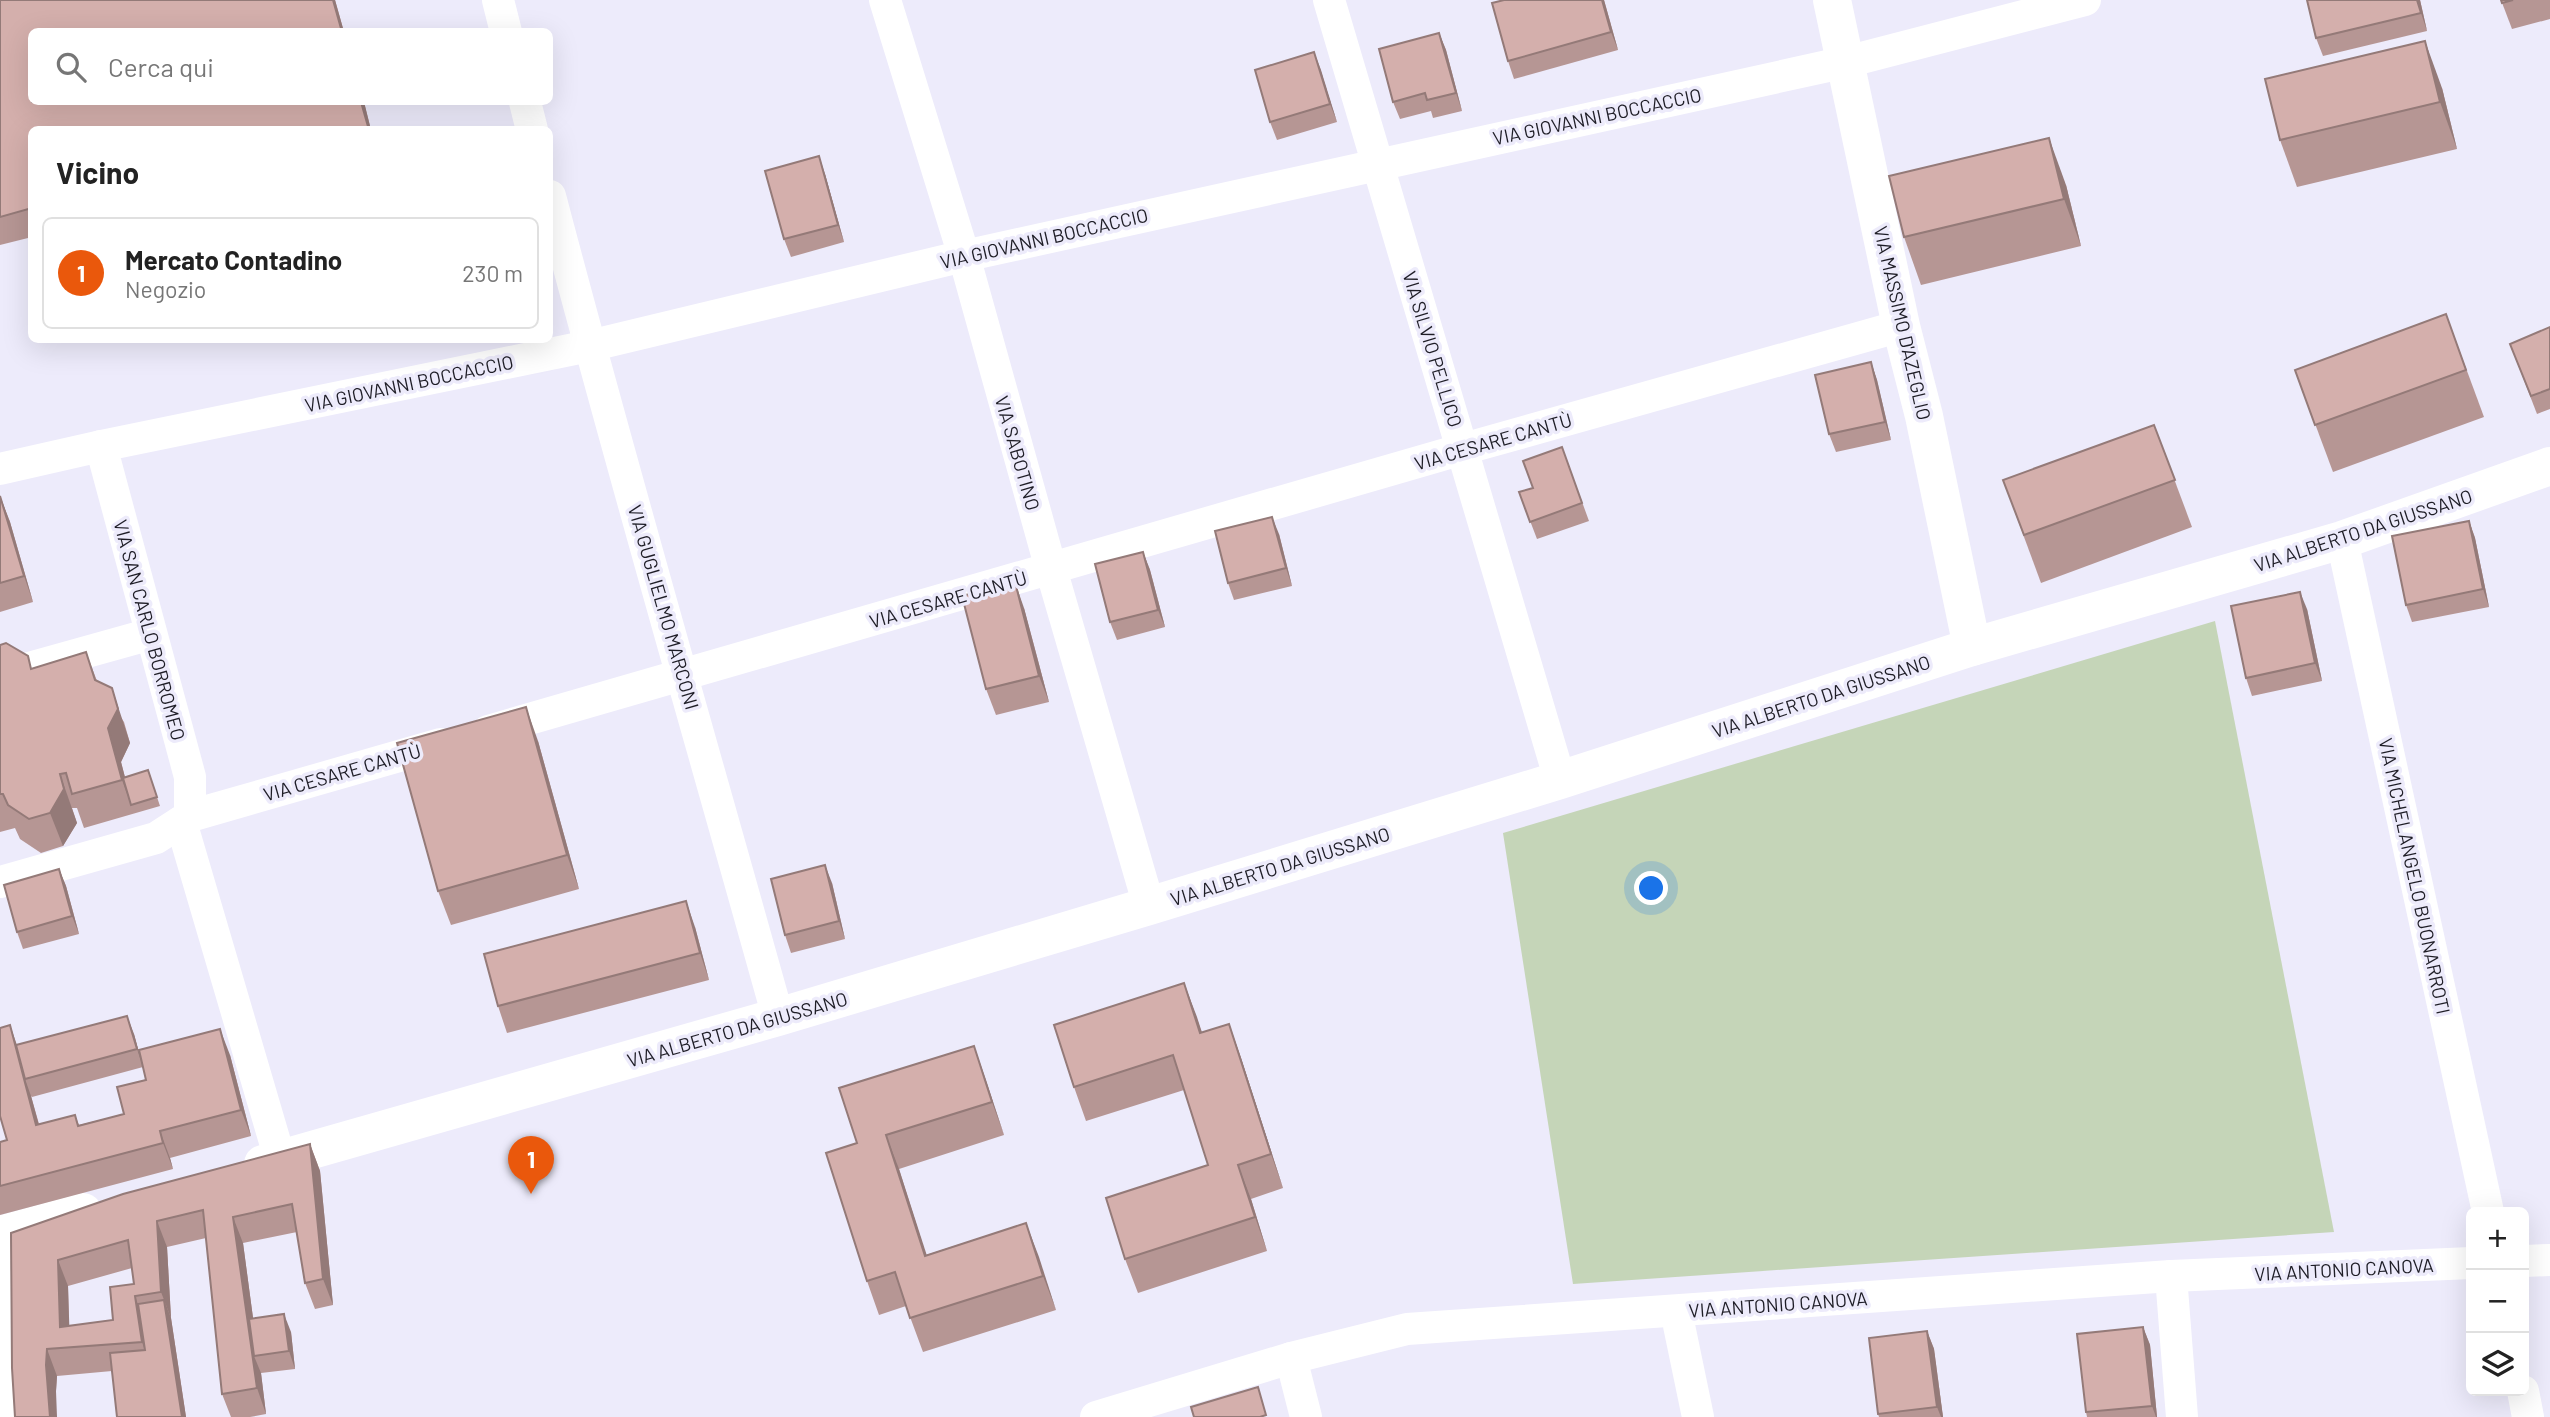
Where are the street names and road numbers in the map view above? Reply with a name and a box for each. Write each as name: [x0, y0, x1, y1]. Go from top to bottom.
street label: VIA GIOVANNI BOCCACCIO: [1491, 83, 1703, 149]
street label: VIA GIOVANNI BOCCACCIO: [938, 203, 1150, 273]
street label: VIA MASSIMO D'AZEGLIO: [1869, 224, 1937, 422]
street label: VIA SILVIO PELLICO: [1398, 268, 1468, 430]
street label: VIA GIOVANNI BOCCACCIO: [303, 350, 515, 416]
street label: VIA SABOTINO: [991, 393, 1045, 513]
street label: VIA CESARE CANTÙ: [1411, 407, 1575, 475]
street label: VIA ALBERTO DA GIUSSANO: [2251, 484, 2475, 576]
street label: VIA GUGLIELMO MARCONI: [624, 502, 704, 712]
street label: VIA SAN CARLO BORROMEO: [109, 517, 191, 743]
street label: VIA CESARE CANTÙ: [866, 565, 1030, 633]
street label: VIA ALBERTO DA GIUSSANO: [1709, 650, 1933, 742]
street label: VIA MICHELANGELO BUONARROTI: [2374, 736, 2456, 1016]
street label: VIA CESARE CANTÙ: [260, 738, 424, 806]
street label: VIA ALBERTO DA GIUSSANO: [1168, 822, 1392, 910]
street label: VIA ALBERTO DA GIUSSANO: [624, 986, 850, 1072]
street label: VIA ANTONIO CANOVA: [2254, 1253, 2434, 1285]
street label: VIA ANTONIO CANOVA: [1688, 1286, 1868, 1322]

